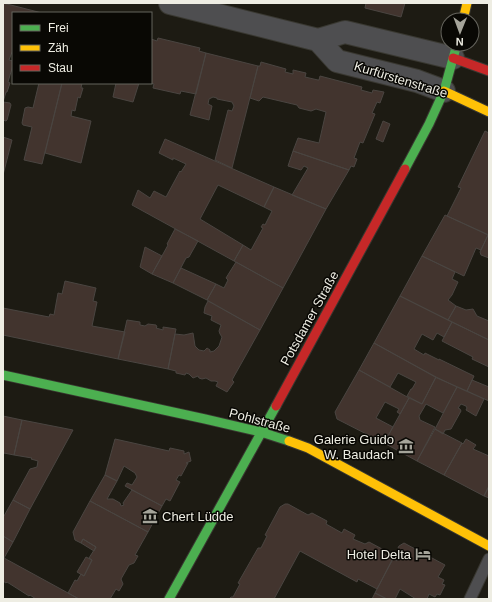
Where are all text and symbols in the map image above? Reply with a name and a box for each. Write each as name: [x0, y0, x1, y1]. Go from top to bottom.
legend: [12, 12, 152, 84]
north arrow: [440, 12, 480, 52]
text: Frei: [48, 21, 69, 35]
text: N: [456, 36, 464, 48]
text: Zäh: [48, 41, 69, 55]
street label: Kurfürstenstraße: [352, 58, 449, 101]
text: Stau: [48, 61, 73, 75]
street label: Potsdamer Straße: [277, 268, 342, 368]
street label: Pohlstraße: [228, 405, 292, 436]
place label: Galerie Guido W. Baudach: [314, 432, 394, 462]
museum icon: Galerie Guido W. Baudach: [397, 437, 415, 455]
museum icon: Chert Lüdde: [141, 507, 159, 525]
place label: Chert Lüdde: [162, 509, 234, 524]
hotel icon: Hotel Delta: [414, 545, 432, 563]
place label: Hotel Delta: [347, 547, 412, 562]

